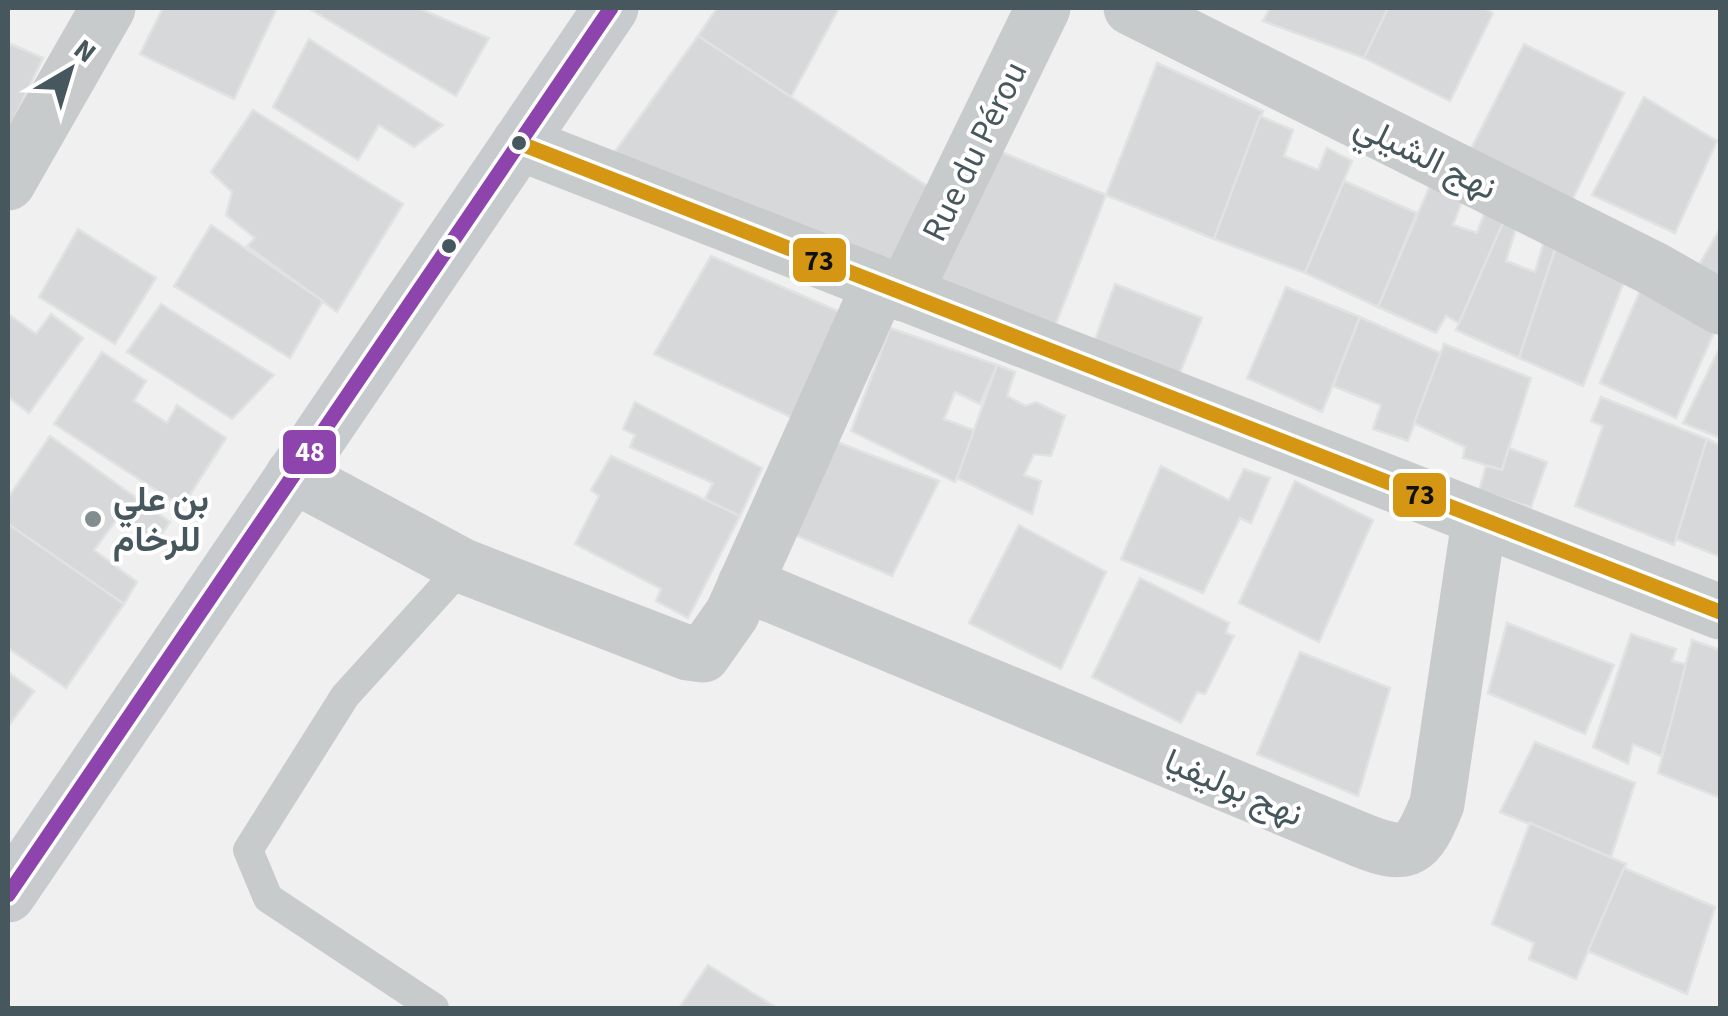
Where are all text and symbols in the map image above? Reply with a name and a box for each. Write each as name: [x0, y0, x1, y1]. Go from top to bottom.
north arrow: [20, 20, 120, 120]
text: N: [65, 30, 104, 73]
street label: Rue du Pérou: [910, 53, 1040, 250]
street label: نهج الشيلي: [1345, 101, 1505, 216]
unlabelled marker: [509, 133, 529, 153]
unlabelled marker: [439, 236, 459, 256]
line badge: 73: [791, 236, 848, 284]
text: 73: [804, 241, 834, 281]
line badge: 48: [281, 428, 338, 476]
text: 48: [295, 432, 325, 472]
line badge: 73: [1391, 471, 1448, 519]
place label: بن علي للرخام: [113, 475, 209, 565]
text: 73: [1405, 475, 1435, 515]
marker: بن علي للرخام: [82, 508, 104, 530]
street label: نهج بوليفيا: [1156, 736, 1311, 840]

